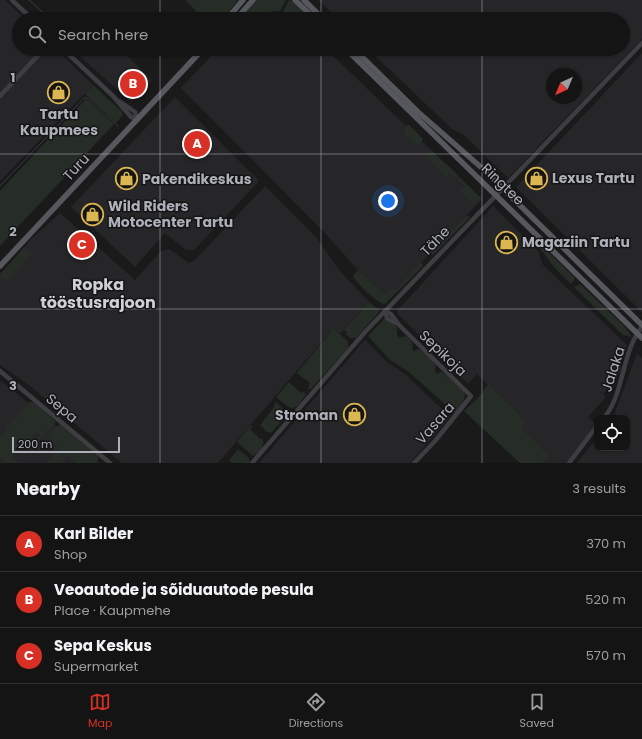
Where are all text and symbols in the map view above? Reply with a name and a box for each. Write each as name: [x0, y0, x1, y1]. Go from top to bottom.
search box: [12, 12, 630, 56]
icon: search: [26, 23, 48, 45]
text: Search here: [58, 24, 148, 45]
text: 1: [11, 68, 15, 87]
north arrow: [546, 68, 582, 104]
pin: B: [120, 69, 146, 99]
shop icon: Tartu Kaupmees: [46, 79, 72, 105]
place label: Tartu Kaupmees: [20, 104, 98, 140]
pin: A: [184, 129, 210, 159]
street label: Turu: [58, 149, 94, 185]
street label: Ringtee: [477, 158, 529, 210]
shop icon: Lexus Tartu: [524, 165, 550, 191]
shop icon: Pakendikeskus: [114, 166, 140, 192]
place label: Lexus Tartu: [552, 168, 635, 188]
place label: Pakendikeskus: [142, 169, 252, 189]
your location: [378, 191, 398, 211]
place label: Wild Riders Motocenter Tartu: [108, 196, 233, 232]
shop icon: Wild Riders Motocenter Tartu: [80, 201, 106, 227]
street label: Tähe: [416, 221, 454, 260]
text: 2: [9, 222, 17, 241]
shop icon: Magaziin Tartu: [493, 229, 519, 255]
pin: C: [69, 230, 95, 260]
place label: Magaziin Tartu: [522, 232, 630, 252]
district label: Ropka tööstusrajoon: [40, 273, 156, 314]
street label: Sepikoja: [415, 325, 471, 381]
street label: Jalaka: [596, 344, 630, 394]
text: 3: [9, 376, 17, 395]
street label: Sepa: [42, 389, 82, 427]
street label: Vasara: [411, 397, 459, 449]
shop icon: Stroman: [341, 402, 367, 428]
place label: Stroman: [275, 405, 338, 425]
map controls: [594, 415, 630, 451]
button: locate: [594, 415, 630, 451]
scale bar: [12, 435, 120, 454]
text: 200 m: [18, 436, 52, 452]
text: Nearby: [16, 477, 80, 501]
text: 3 results: [572, 479, 626, 498]
text: Karl Bilder: [54, 523, 133, 544]
text: A: [24, 534, 34, 553]
text: 370 m: [586, 534, 626, 553]
text: Shop: [54, 545, 87, 564]
text: Veoautode ja sõiduautode pesula: [54, 579, 314, 600]
text: B: [25, 590, 33, 609]
text: 520 m: [585, 590, 626, 609]
text: Place · Kaupmehe: [54, 601, 171, 620]
text: Sepa Keskus: [54, 635, 152, 656]
text: C: [24, 646, 34, 665]
text: 570 m: [586, 646, 626, 665]
text: Supermarket: [54, 657, 138, 676]
tab: Map: [88, 691, 112, 732]
tab: Directions: [289, 691, 343, 732]
tab: Saved: [520, 691, 554, 732]

